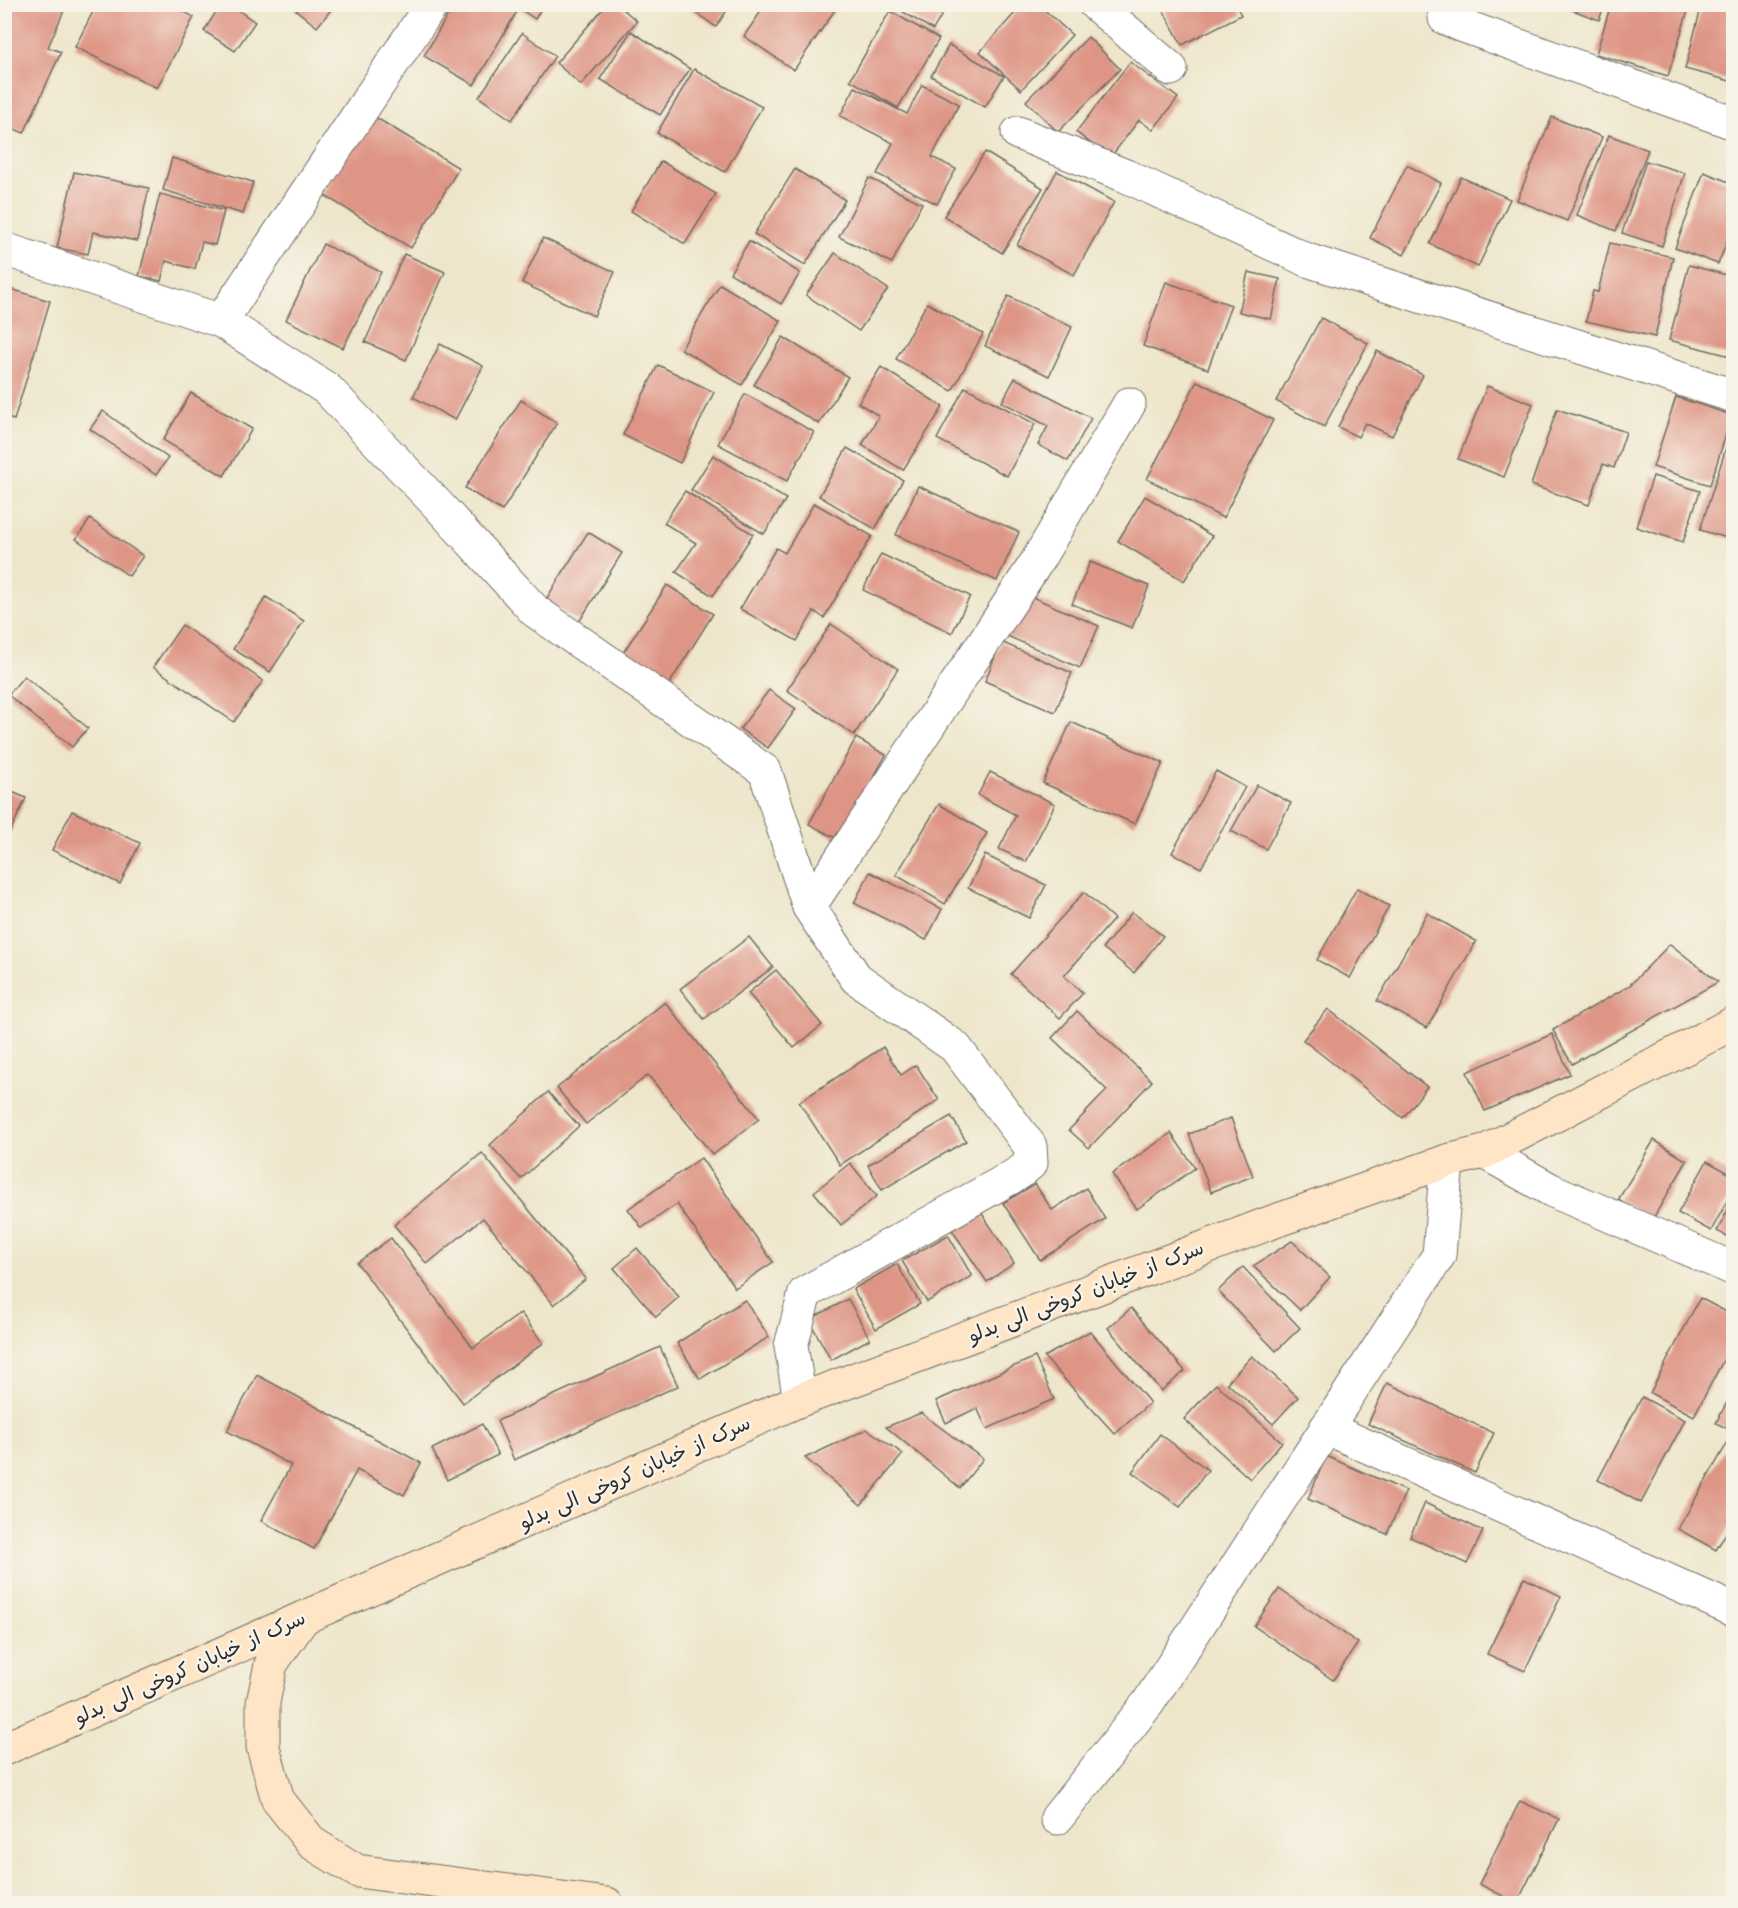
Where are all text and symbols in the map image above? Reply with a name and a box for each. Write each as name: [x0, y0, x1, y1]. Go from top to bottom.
street label: سرک از خیابان کروخی الی بدلو: [963, 1234, 1208, 1350]
street label: سرک از خیابان کروخی الی بدلو: [514, 1409, 755, 1537]
street label: سرک از خیابان کروخی الی بدلو: [69, 1604, 310, 1732]

